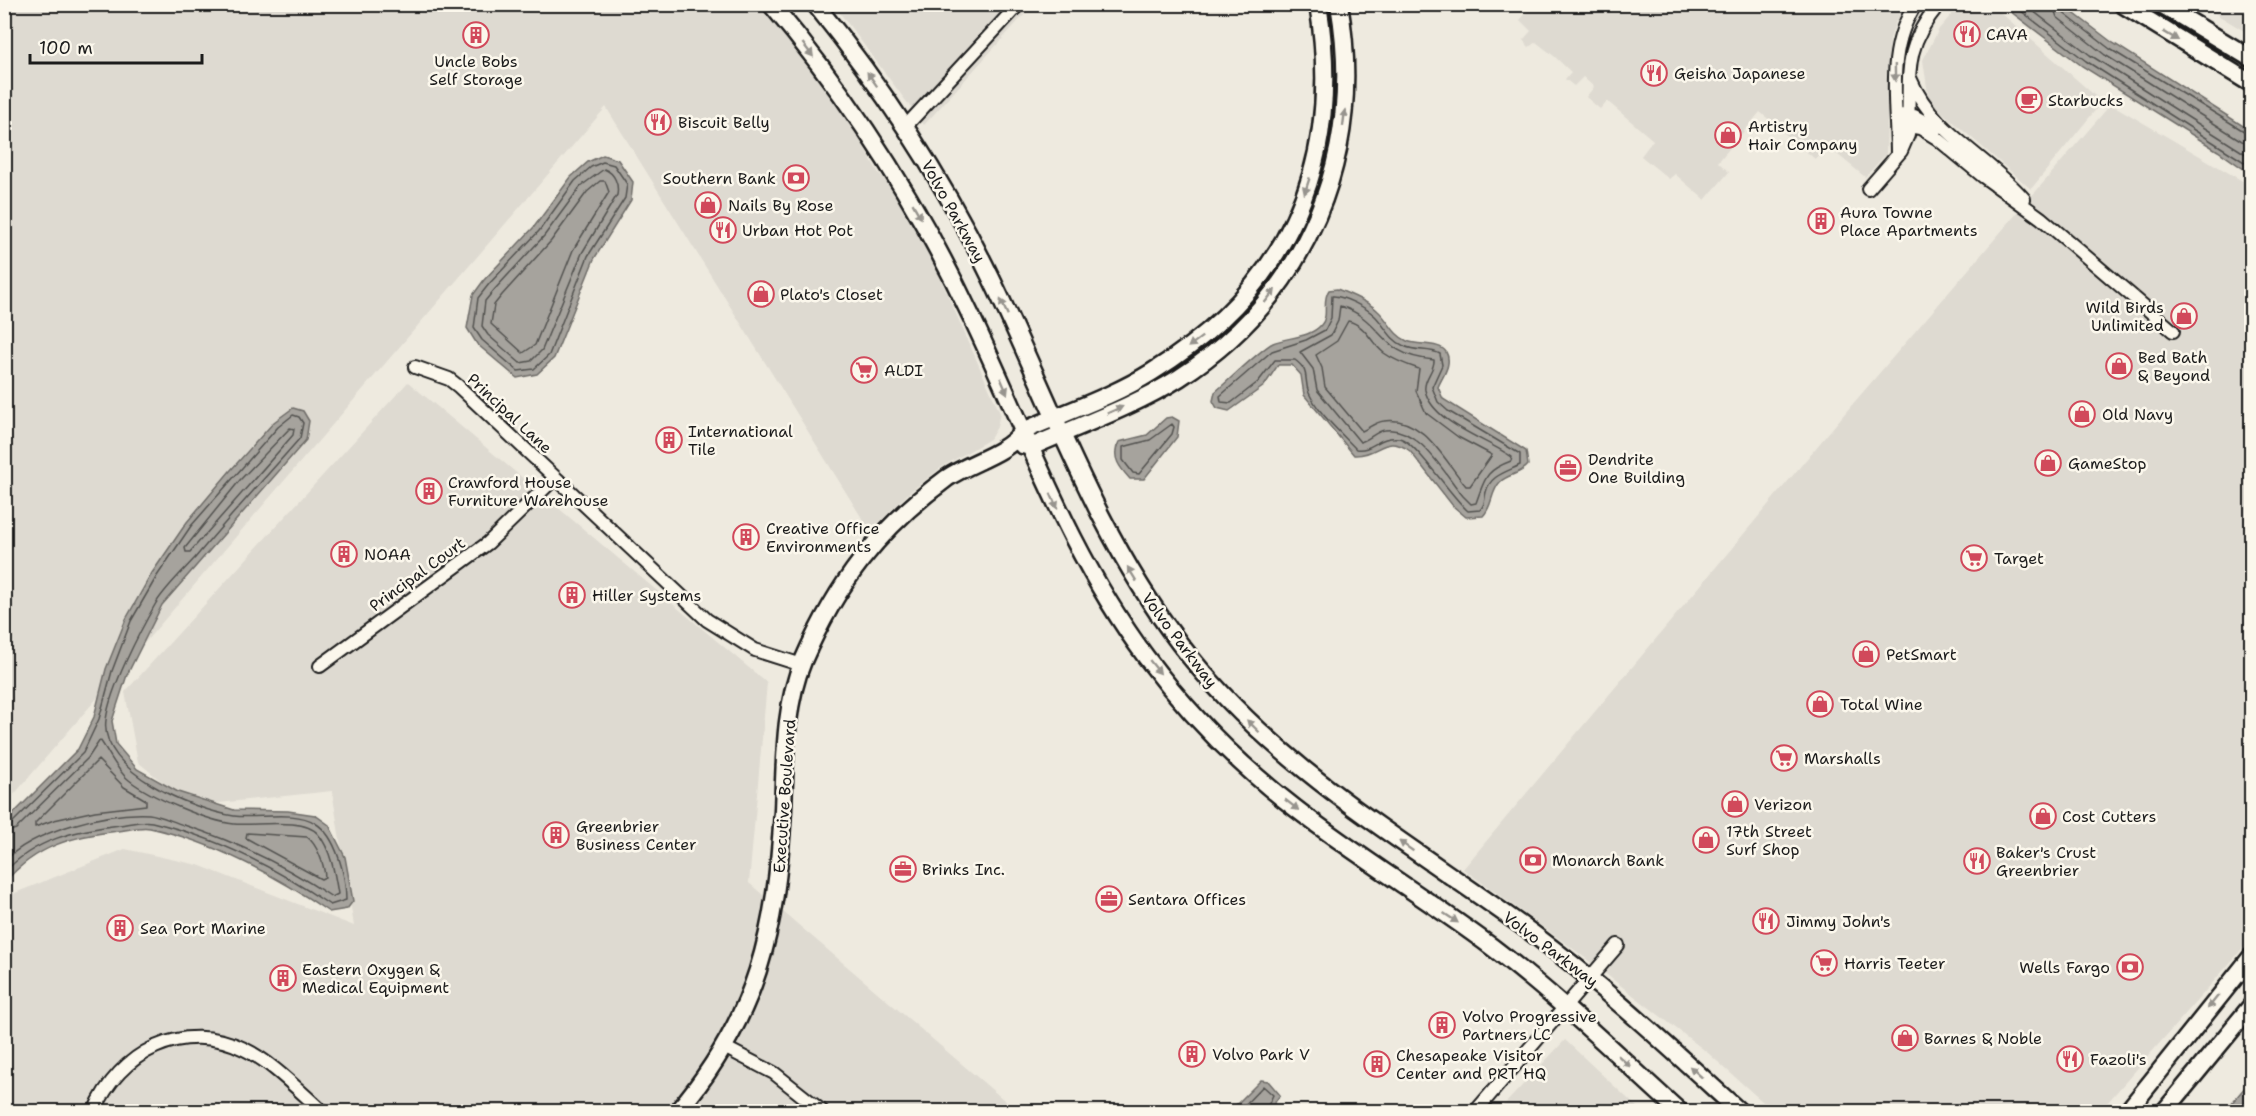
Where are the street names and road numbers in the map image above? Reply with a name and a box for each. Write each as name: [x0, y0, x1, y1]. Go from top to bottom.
street label: Volvo Parkway: [917, 156, 990, 266]
street label: Principal Lane: [463, 369, 557, 458]
street label: Principal Court: [365, 532, 469, 616]
street label: Volvo Parkway: [1137, 588, 1222, 692]
street label: Executive Boulevard: [769, 718, 800, 874]
street label: Volvo Parkway: [1499, 907, 1603, 992]

